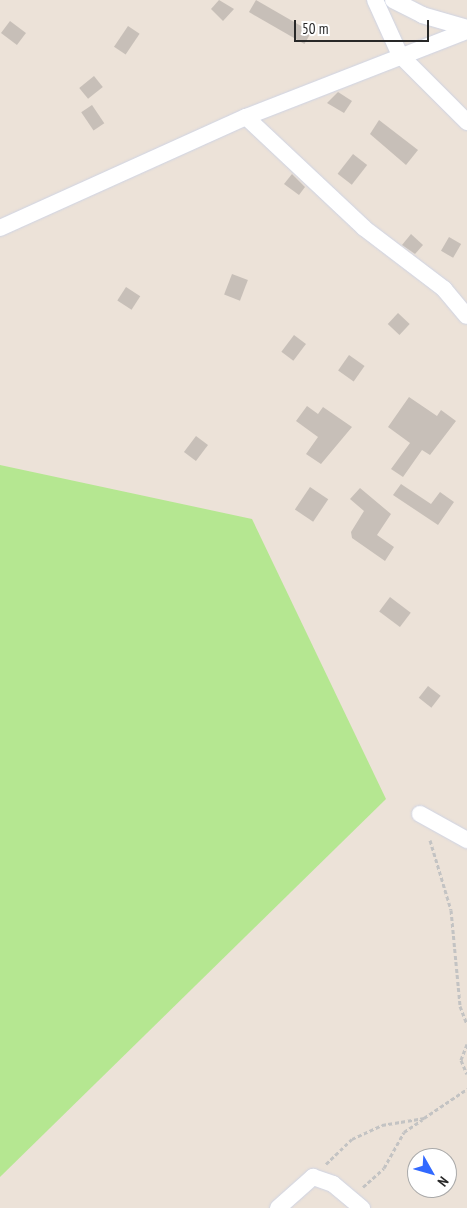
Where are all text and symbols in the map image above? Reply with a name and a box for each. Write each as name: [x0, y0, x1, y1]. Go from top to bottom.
scale bar: [297, 10, 432, 42]
text: 50 m: [302, 19, 328, 38]
north arrow: [407, 1148, 457, 1198]
text: N: [434, 1173, 452, 1190]

